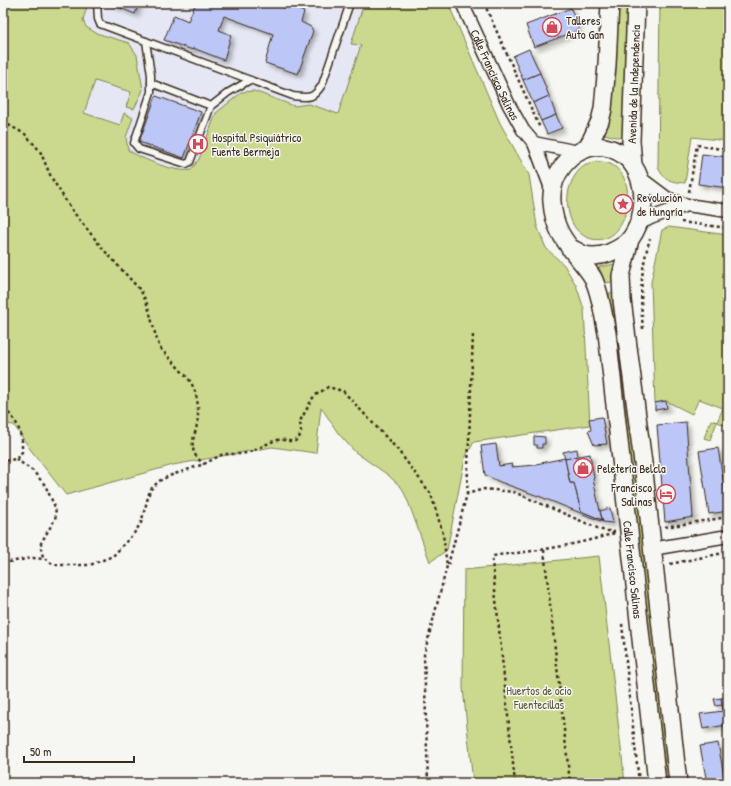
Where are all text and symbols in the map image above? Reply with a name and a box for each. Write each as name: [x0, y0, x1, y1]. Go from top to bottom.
place label: Talleres Auto Gan: [566, 12, 604, 43]
shop icon: Talleres Auto Gan: [541, 16, 563, 38]
street label: Avenida de la Independencia: [622, 24, 644, 144]
street label: Calle Francisco Salinas: [467, 26, 524, 123]
place label: Hospital Psiquiátrico Fuente Bermeja: [211, 129, 302, 160]
hospital icon: Hospital Psiquiátrico Fuente Bermeja: [187, 133, 209, 155]
place label: Revolución de Hungría: [637, 189, 683, 220]
place icon: Revolución de Hungría: [612, 193, 634, 215]
shop icon: Peletería Belcla: [572, 457, 594, 479]
place label: Peletería Belcla: [597, 460, 666, 477]
place label: Francisco Salinas: [610, 479, 652, 510]
hotel icon: Francisco Salinas: [655, 483, 677, 505]
street label: Calle Francisco Salinas: [619, 520, 647, 620]
park label: Huertos de ocio Fuentecillas: [506, 682, 572, 713]
scale bar: [24, 738, 134, 764]
text: 50 m: [30, 743, 51, 760]

